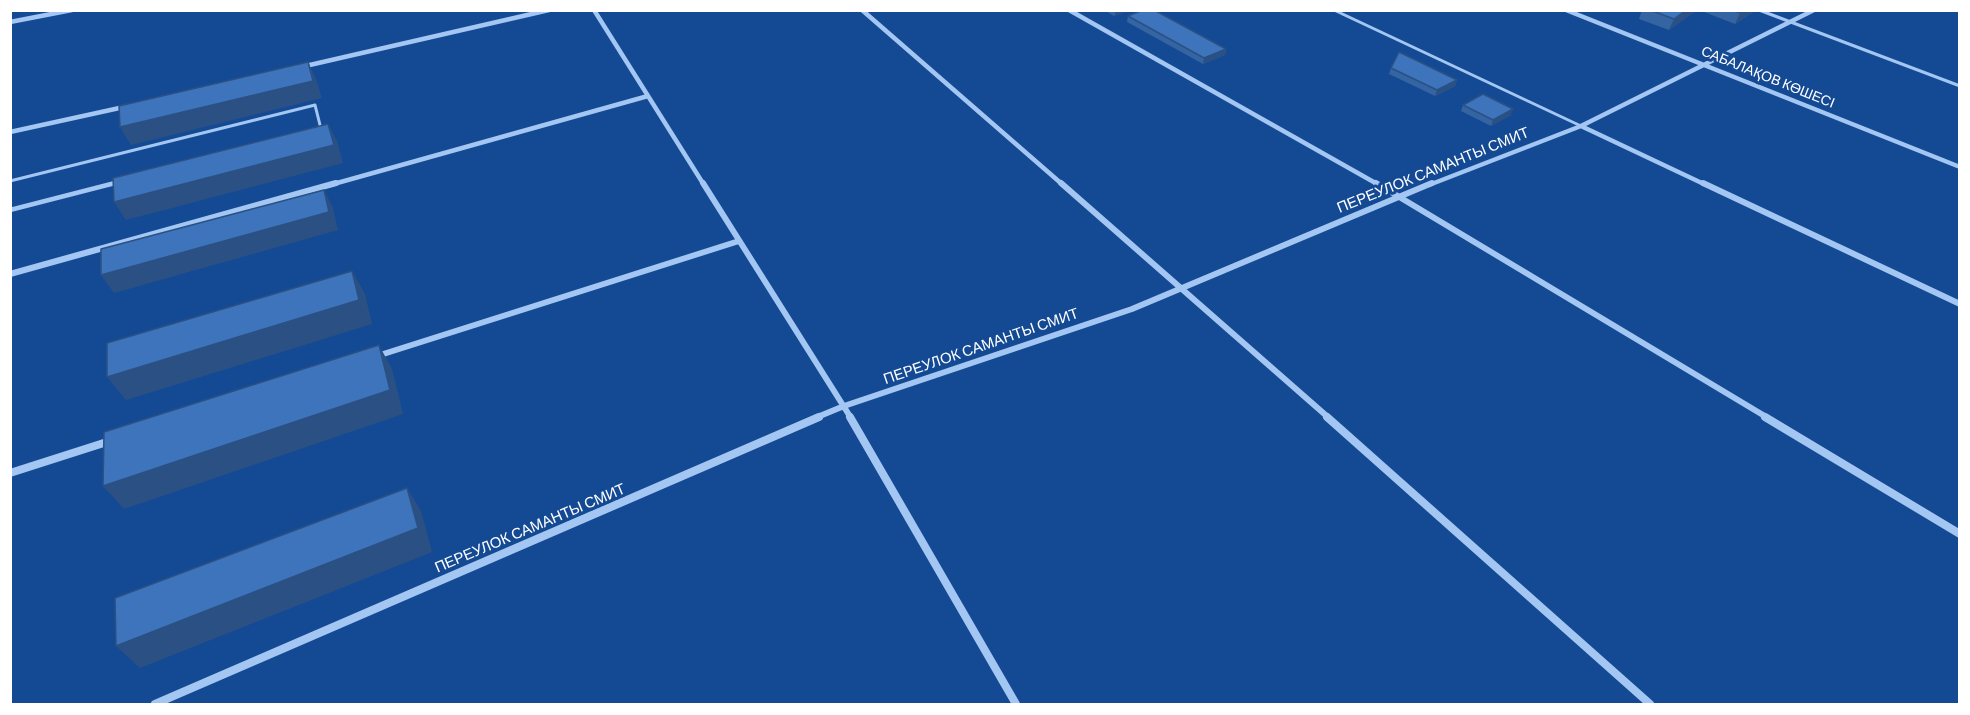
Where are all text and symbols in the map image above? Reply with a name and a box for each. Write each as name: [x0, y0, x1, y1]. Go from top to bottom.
street label: САБАЛАҚОВ КӨШЕСІ: [1699, 43, 1837, 111]
street label: ПЕРЕУЛОК САМАНТЫ СМИТ: [1334, 123, 1532, 217]
street label: ПЕРЕУЛОК САМАНТЫ СМИТ: [881, 304, 1081, 388]
street label: ПЕРЕУЛОК САМАНТЫ СМИТ: [432, 480, 628, 576]

